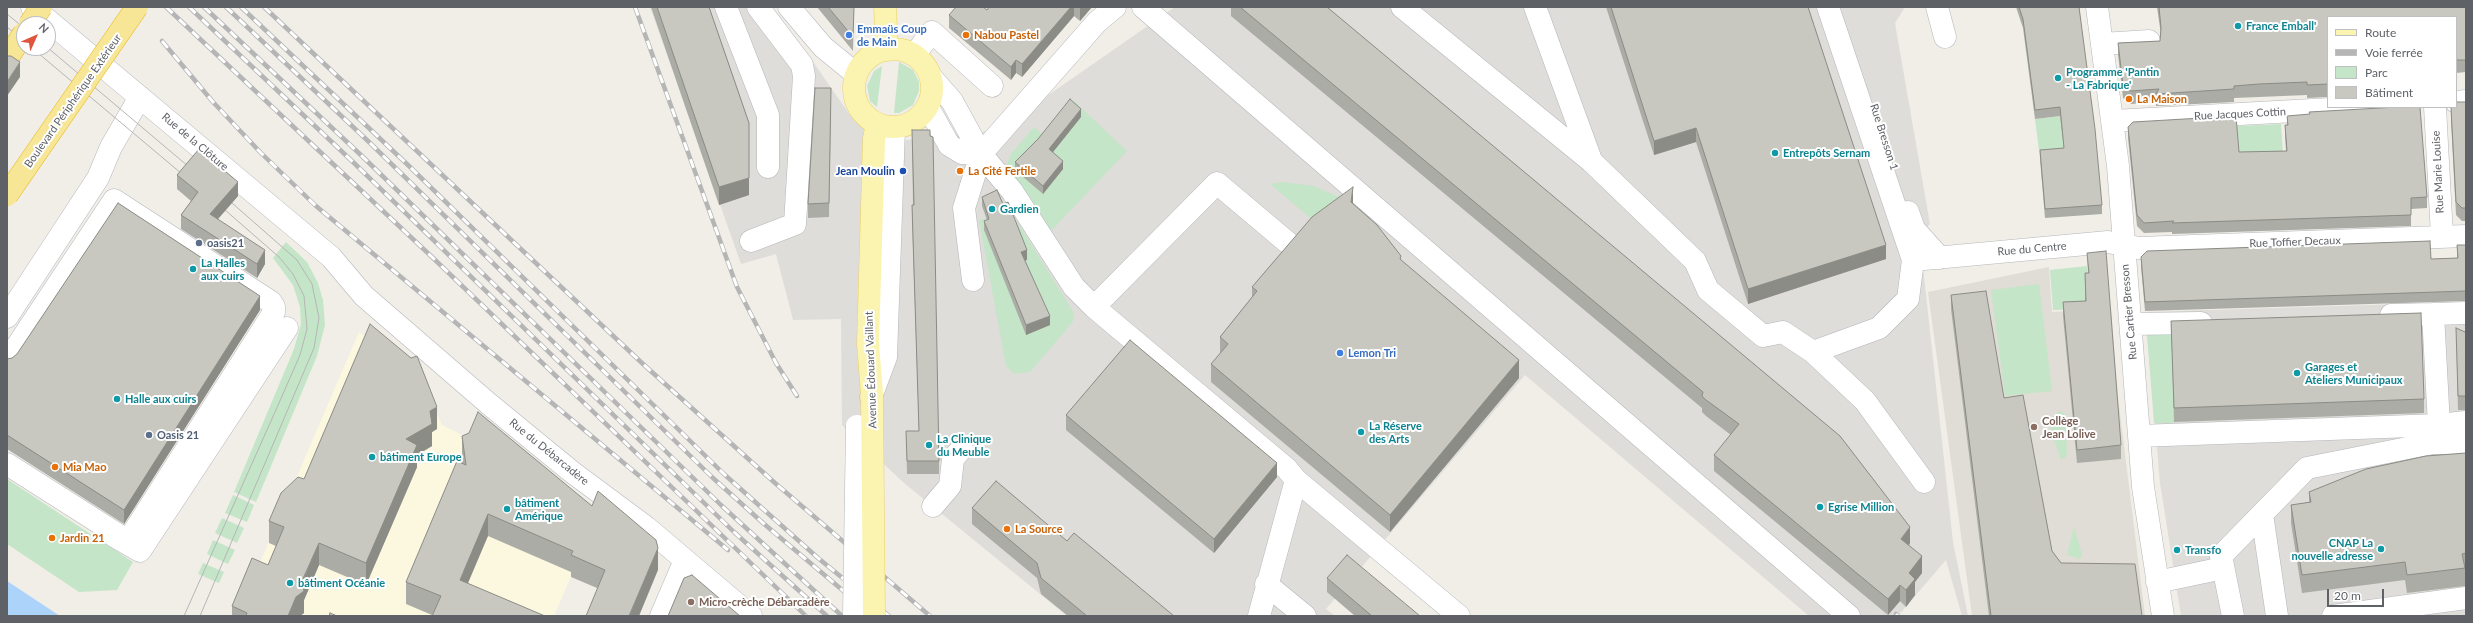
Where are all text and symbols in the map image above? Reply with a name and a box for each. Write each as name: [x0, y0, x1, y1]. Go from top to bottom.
north arrow: [16, 16, 56, 56]
legend: [2327, 16, 2457, 108]
place label: France Emball': [2246, 19, 2316, 33]
text: N: [37, 20, 52, 35]
marker: France Emball': [2233, 21, 2243, 31]
place label: Emmaüs Coup de Main: [857, 22, 927, 48]
text: Route: [2365, 25, 2396, 40]
place label: Nabou Pastel: [974, 28, 1039, 42]
marker: Emmaüs Coup de Main: [844, 30, 854, 40]
marker: Nabou Pastel: [961, 30, 971, 40]
street label: Boulevard Périphérique Extérieur: [22, 32, 124, 170]
text: Voie ferrée: [2365, 45, 2423, 60]
place label: Programme 'Pantin - La Fabrique': [2066, 65, 2159, 91]
text: Parc: [2365, 65, 2388, 80]
marker: Programme 'Pantin - La Fabrique': [2053, 73, 2063, 83]
text: Bâtiment: [2365, 85, 2413, 100]
place label: La Maison: [2137, 92, 2187, 106]
marker: La Maison: [2124, 94, 2134, 104]
street label: Rue Bresson 1: [1867, 102, 1901, 172]
street label: Rue Jacques Cottin: [2194, 105, 2286, 123]
street label: Rue de la Clôture: [159, 110, 231, 174]
street label: Rue Marie Louise: [2429, 130, 2447, 214]
place label: Entrepôts Sernam: [1783, 146, 1870, 160]
marker: Entrepôts Sernam: [1770, 148, 1780, 158]
place label: Jean Moulin: [836, 164, 895, 178]
place label: La Cité Fertile: [968, 164, 1036, 178]
marker: Jean Moulin: [898, 166, 908, 176]
marker: La Cité Fertile: [955, 166, 965, 176]
place label: Gardien: [1000, 202, 1039, 216]
marker: Gardien: [987, 204, 997, 214]
street label: Rue Toffier Decaux: [2249, 234, 2341, 250]
place label: oasis21: [207, 236, 244, 250]
marker: oasis21: [194, 238, 204, 248]
street label: Rue du Centre: [1997, 239, 2067, 259]
place label: La Halles aux cuirs: [201, 256, 245, 282]
marker: La Halles aux cuirs: [188, 264, 198, 274]
street label: Rue Cartier Bresson: [2118, 264, 2140, 360]
street label: Avenue Édouard Vaillant: [862, 311, 880, 429]
place label: Lemon Tri: [1348, 346, 1396, 360]
marker: Lemon Tri: [1335, 348, 1345, 358]
place label: Garages et Ateliers Municipaux: [2305, 360, 2403, 386]
marker: Garages et Ateliers Municipaux: [2292, 368, 2302, 378]
place label: Halle aux cuirs: [125, 392, 196, 406]
marker: Halle aux cuirs: [112, 394, 122, 404]
place label: Collège Jean Lolive: [2042, 414, 2096, 440]
street label: Rue du Débarcadère: [507, 416, 591, 488]
place label: La Réserve des Arts: [1369, 419, 1422, 445]
marker: Collège Jean Lolive: [2029, 422, 2039, 432]
marker: La Réserve des Arts: [1356, 427, 1366, 437]
place label: Oasis 21: [157, 428, 199, 442]
marker: Oasis 21: [144, 430, 154, 440]
place label: La Clinique du Meuble: [937, 432, 991, 458]
marker: La Clinique du Meuble: [924, 440, 934, 450]
place label: bâtiment Europe: [380, 450, 462, 464]
marker: bâtiment Europe: [367, 452, 377, 462]
place label: Mia Mao: [63, 460, 107, 474]
marker: Mia Mao: [50, 462, 60, 472]
place label: bâtiment Amérique: [515, 496, 563, 522]
place label: Egrise Million: [1828, 500, 1894, 514]
marker: Egrise Million: [1815, 502, 1825, 512]
marker: bâtiment Amérique: [502, 504, 512, 514]
place label: La Source: [1015, 522, 1063, 536]
marker: La Source: [1002, 524, 1012, 534]
place label: Jardin 21: [60, 531, 105, 545]
marker: Jardin 21: [47, 533, 57, 543]
place label: CNAP La nouvelle adresse: [2292, 536, 2373, 562]
place label: Transfo: [2185, 543, 2221, 557]
marker: CNAP La nouvelle adresse: [2376, 544, 2386, 554]
marker: Transfo: [2172, 545, 2182, 555]
place label: bâtiment Océanie: [298, 576, 385, 590]
marker: bâtiment Océanie: [285, 578, 295, 588]
scale bar: [2329, 581, 2386, 607]
text: 20 m: [2334, 588, 2361, 603]
place label: Micro-crèche Débarcadère: [699, 595, 830, 609]
marker: Micro-crèche Débarcadère: [686, 597, 696, 607]

